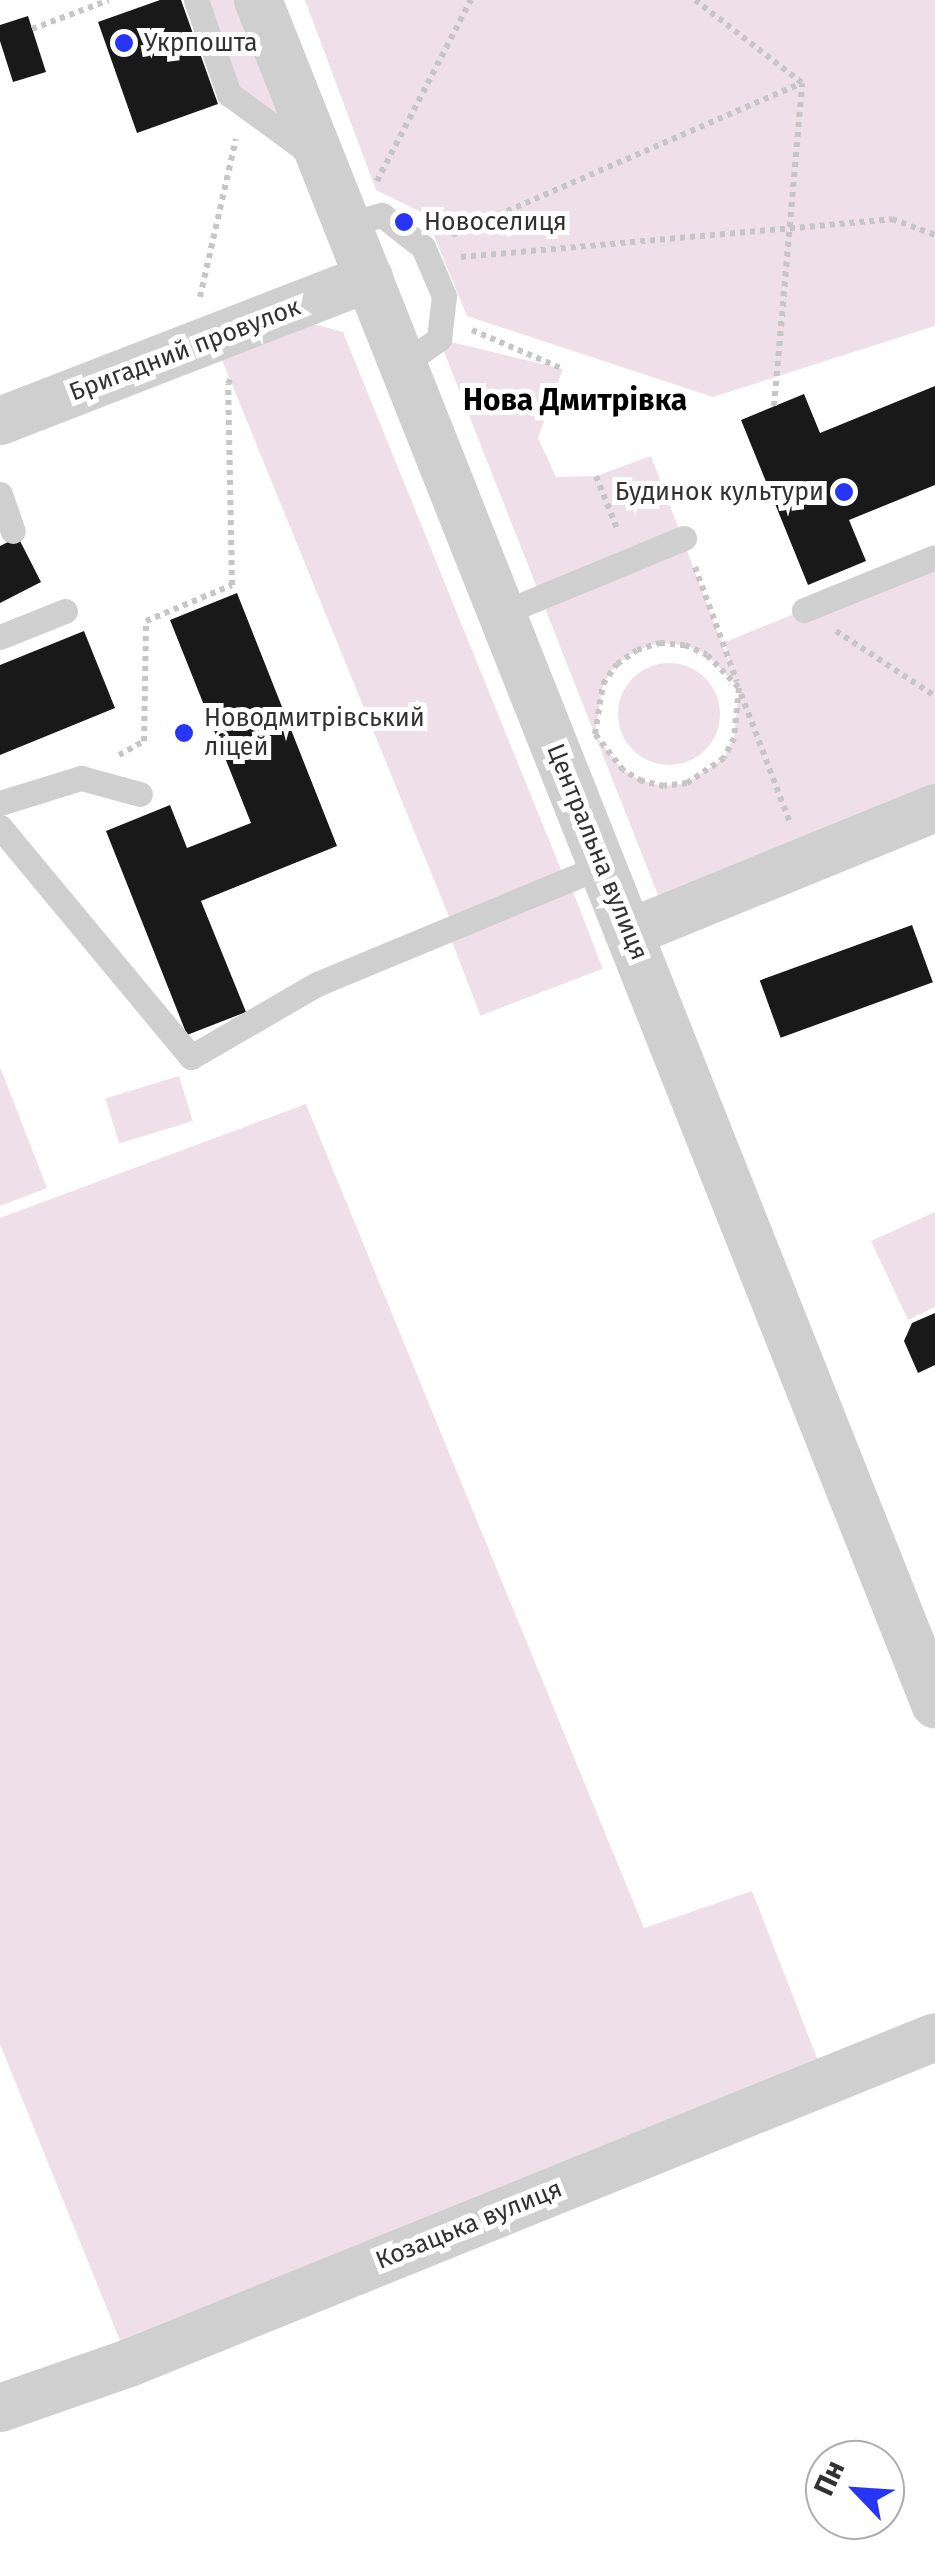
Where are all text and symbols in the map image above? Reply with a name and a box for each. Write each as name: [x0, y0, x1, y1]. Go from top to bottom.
place label: Укрпошта: [144, 28, 258, 58]
marker: Укрпошта: [113, 32, 135, 54]
place label: Новоселиця: [424, 207, 567, 237]
marker: Новоселиця: [393, 211, 415, 233]
street label: Бригадний провулок: [65, 292, 305, 408]
district label: Нова Дмитрівка: [463, 382, 687, 418]
place label: Будинок культури: [615, 477, 824, 507]
marker: Будинок культури: [833, 481, 855, 503]
place label: Новодмитрівський ліцей: [204, 704, 425, 763]
marker: Новодмитрівський ліцей: [173, 722, 195, 744]
street label: Центральна вулиця: [540, 740, 654, 964]
street label: Козацька вулиця: [372, 2174, 566, 2276]
north arrow: [805, 2440, 905, 2540]
text: Пн: [807, 2455, 852, 2501]

